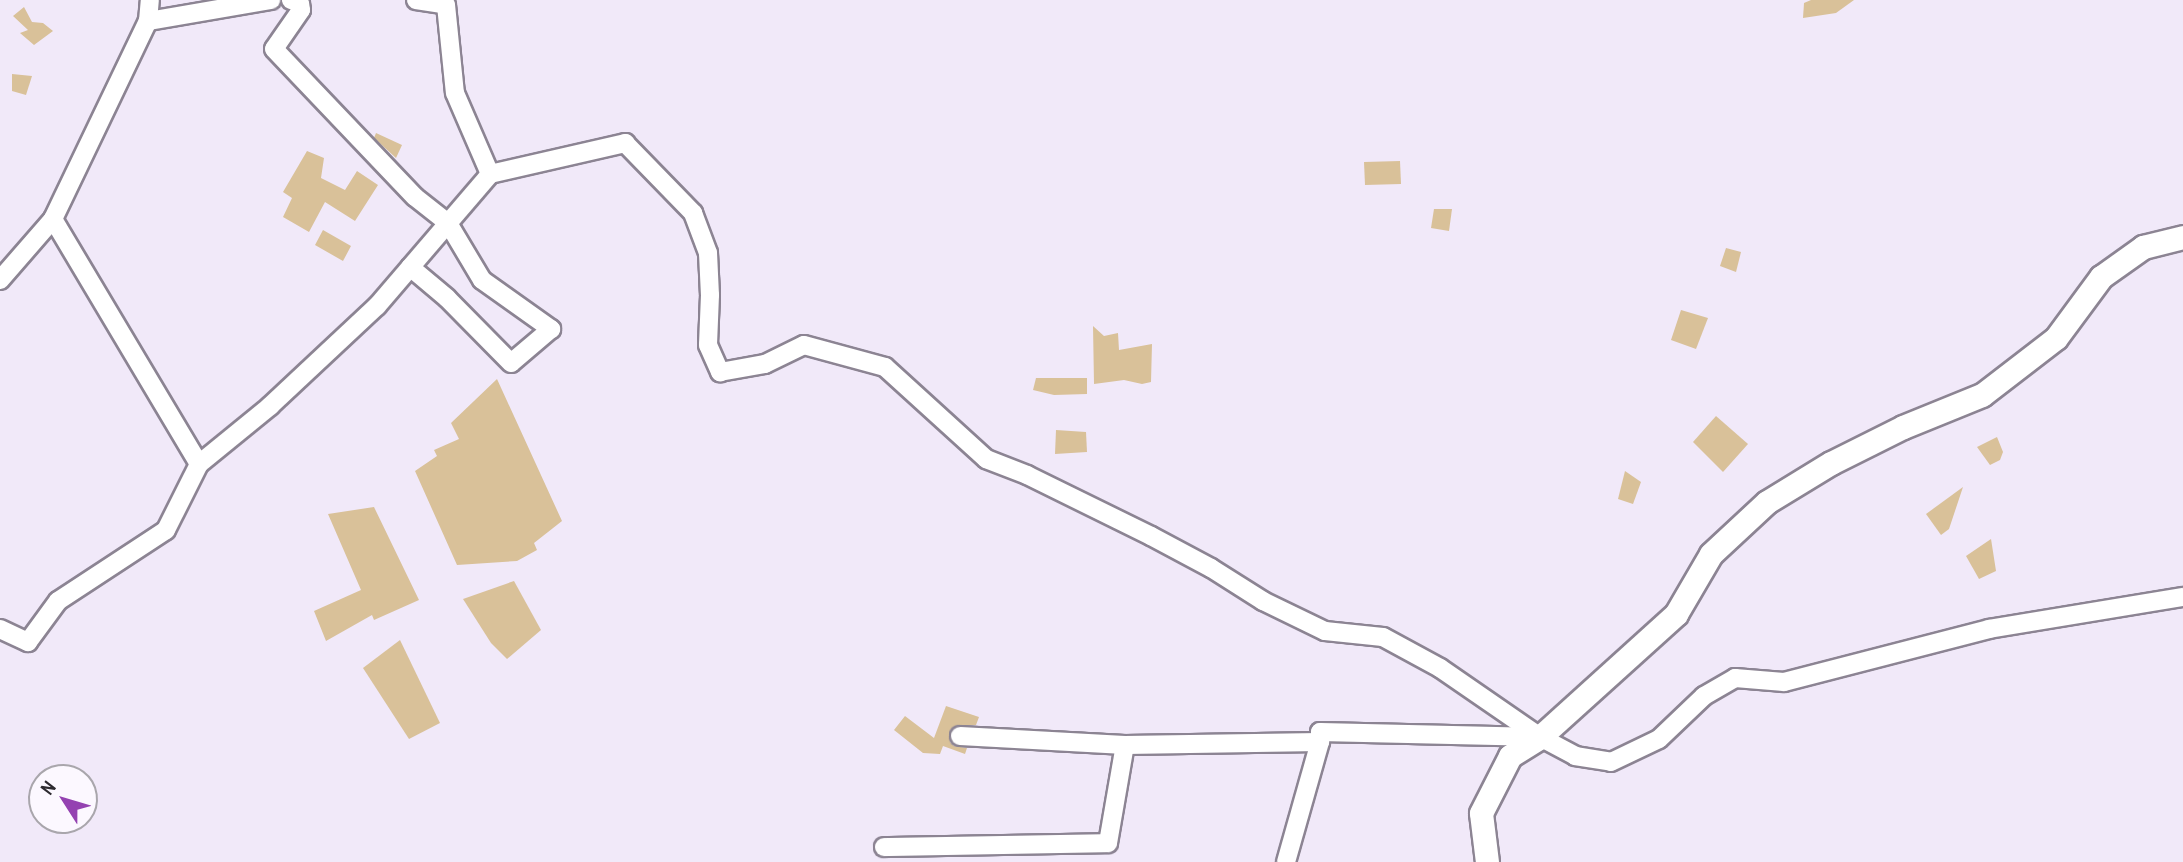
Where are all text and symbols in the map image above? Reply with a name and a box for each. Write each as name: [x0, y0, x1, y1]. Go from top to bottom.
north arrow: [28, 764, 98, 834]
text: N: [34, 775, 62, 800]

